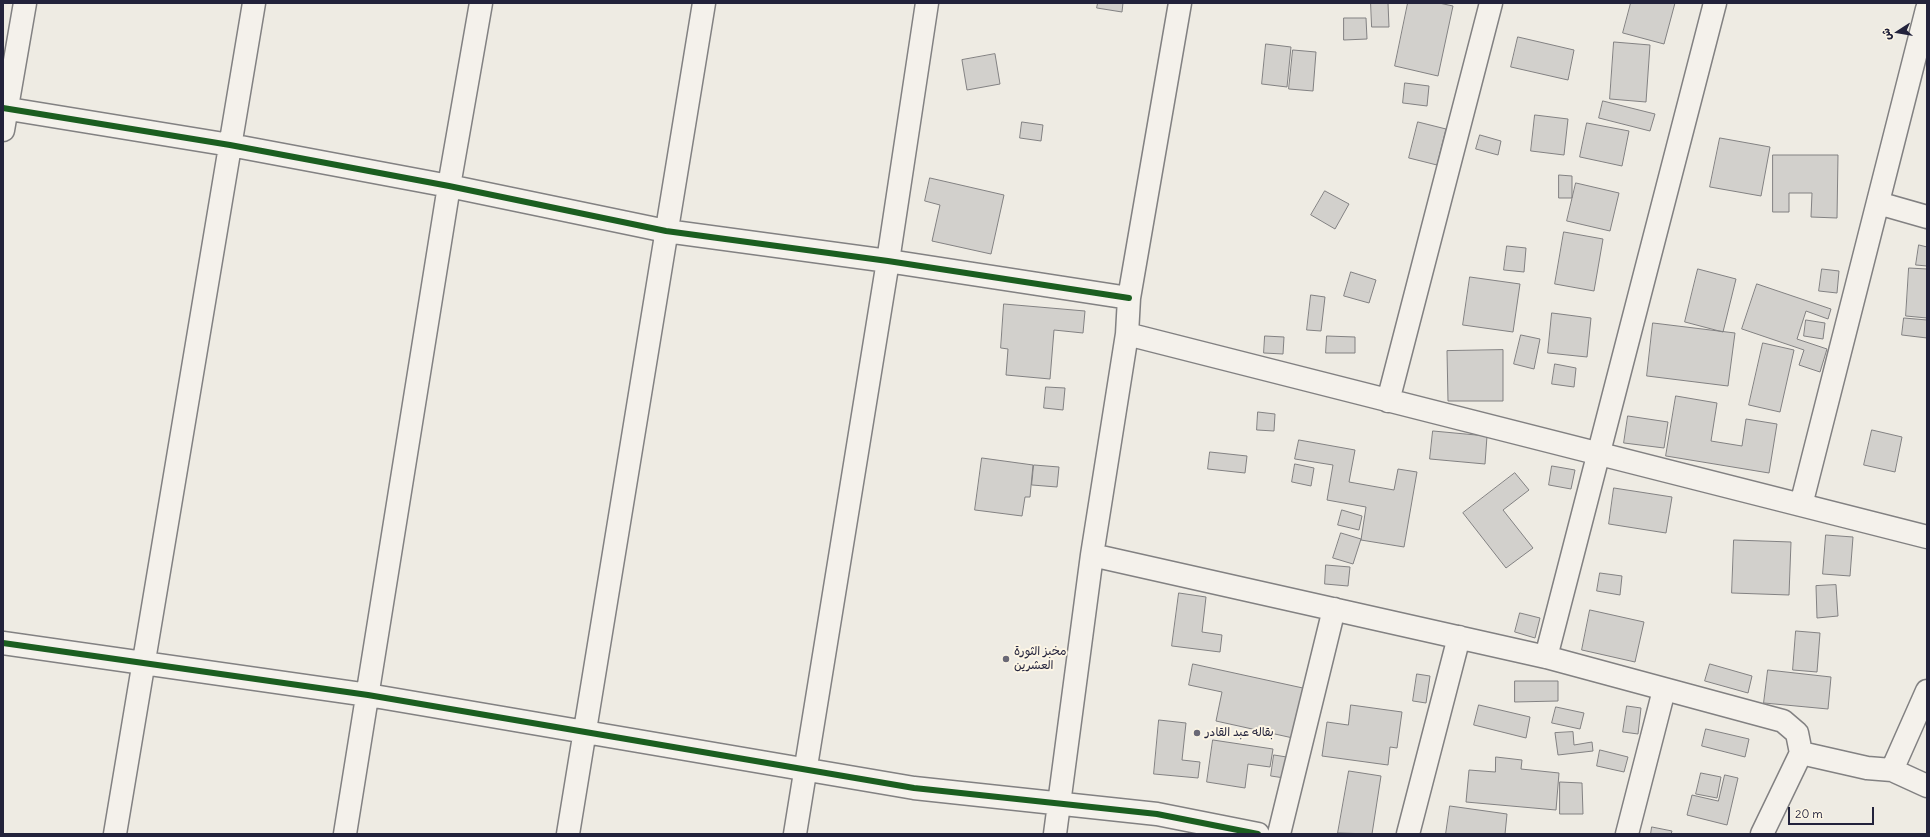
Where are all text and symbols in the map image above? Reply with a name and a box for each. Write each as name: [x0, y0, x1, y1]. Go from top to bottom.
north arrow: [1878, 12, 1918, 52]
text: ش: [1878, 27, 1894, 42]
place label: مخبز الثورة العشرين: [1014, 645, 1066, 673]
marker: مخبز الثورة العشرين: [1001, 654, 1011, 664]
place label: بقاله عبد القادر: [1205, 726, 1274, 740]
marker: بقاله عبد القادر: [1192, 728, 1202, 738]
scale bar: [1790, 799, 1876, 825]
text: 20 m: [1795, 806, 1823, 821]

